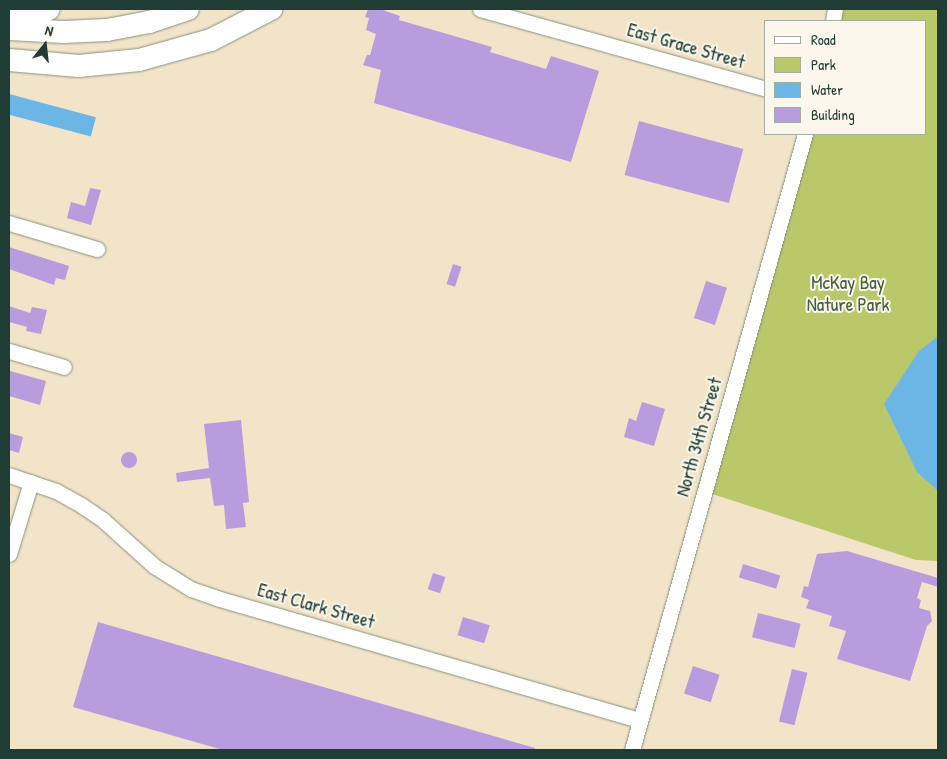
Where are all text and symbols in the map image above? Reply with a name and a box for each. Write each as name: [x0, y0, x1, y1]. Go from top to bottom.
street label: East Grace Street: [624, 18, 748, 74]
north arrow: [20, 20, 70, 70]
text: N: [43, 20, 55, 40]
legend: [764, 20, 927, 135]
text: Road: [811, 29, 836, 50]
text: Park: [811, 54, 836, 75]
text: Water: [811, 79, 843, 100]
text: Building: [811, 104, 855, 125]
park label: McKay Bay Nature Park: [807, 272, 889, 316]
street label: North 34th Street: [671, 375, 727, 499]
street label: East Clark Street: [255, 578, 377, 634]

